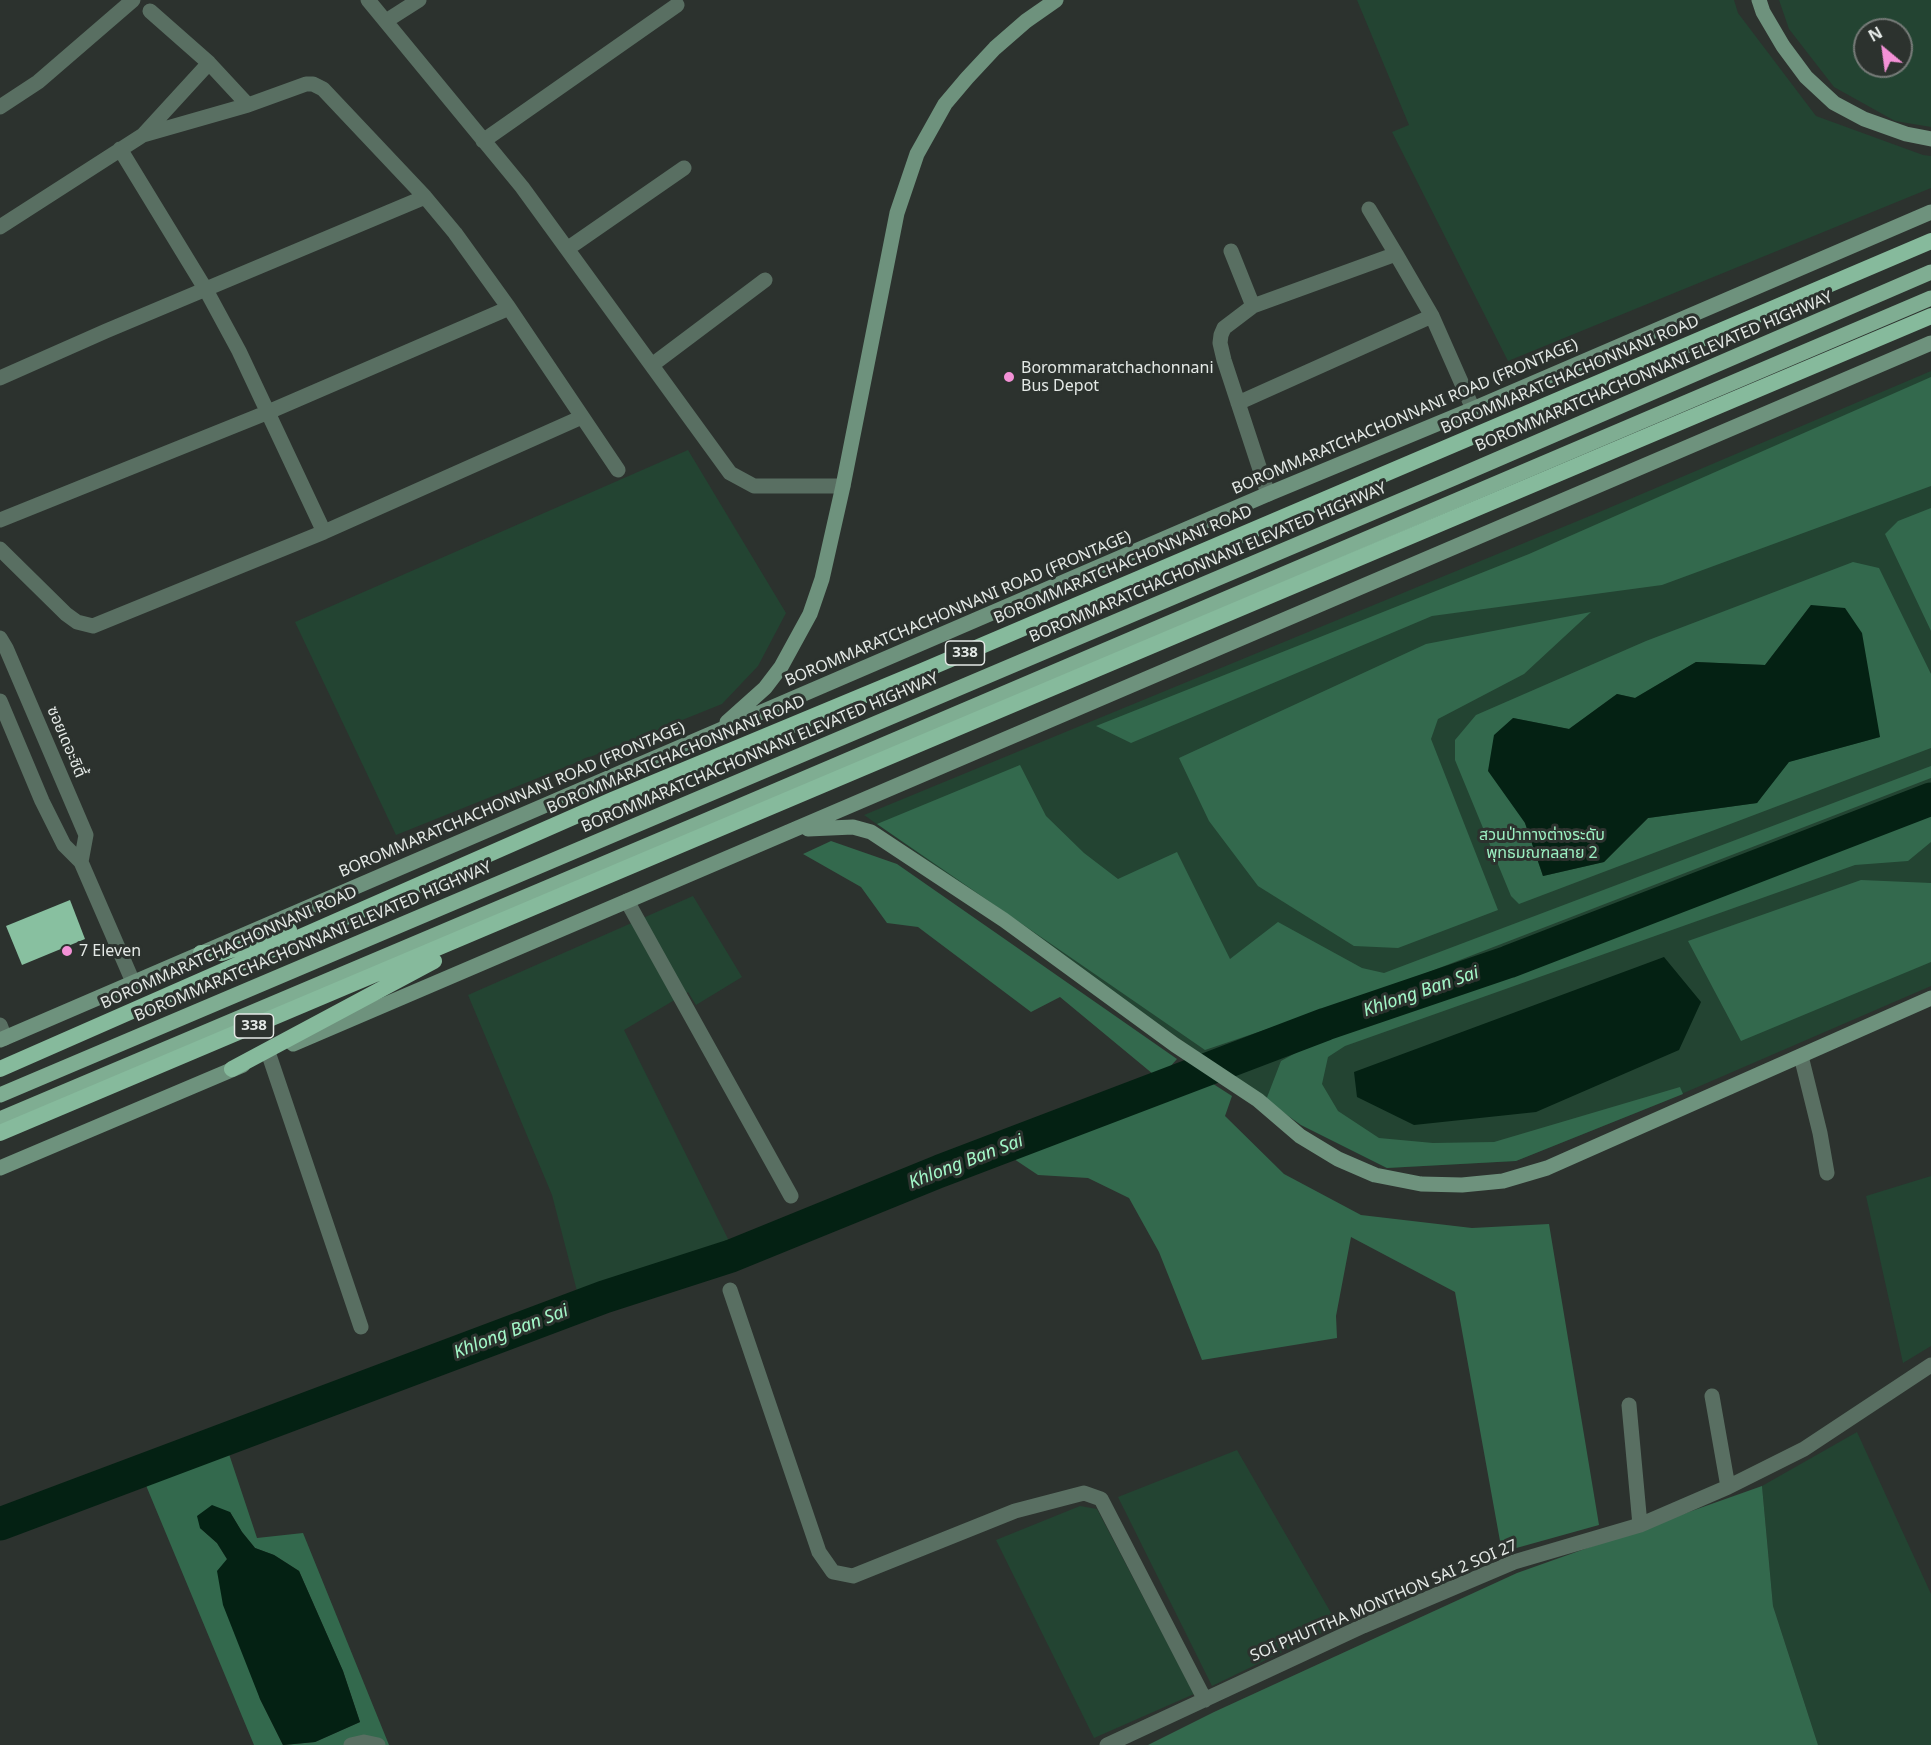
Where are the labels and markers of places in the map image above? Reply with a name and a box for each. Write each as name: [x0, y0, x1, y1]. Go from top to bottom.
place label: Borommaratchachonnani Bus Depot: [1021, 358, 1214, 396]
marker: Borommaratchachonnani Bus Depot: [1002, 370, 1016, 384]
place label: 7 Eleven: [79, 941, 141, 961]
marker: 7 Eleven: [60, 944, 74, 958]

